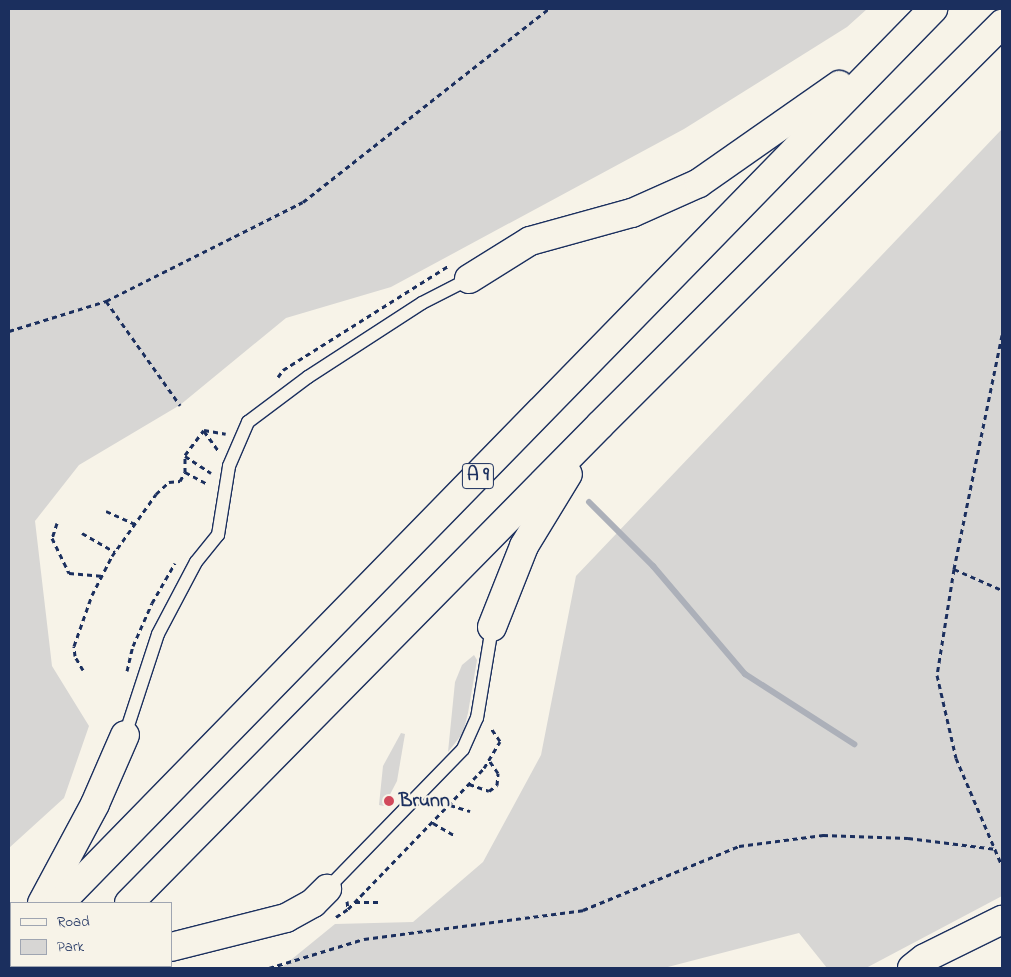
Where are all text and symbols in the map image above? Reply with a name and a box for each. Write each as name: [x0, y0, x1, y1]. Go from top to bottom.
road number: A 9: [462, 460, 494, 492]
place label: Brunn: [399, 789, 450, 813]
marker: Brunn: [383, 795, 395, 807]
legend: [10, 902, 172, 967]
text: Road: [57, 911, 90, 933]
text: Park: [57, 936, 84, 958]

